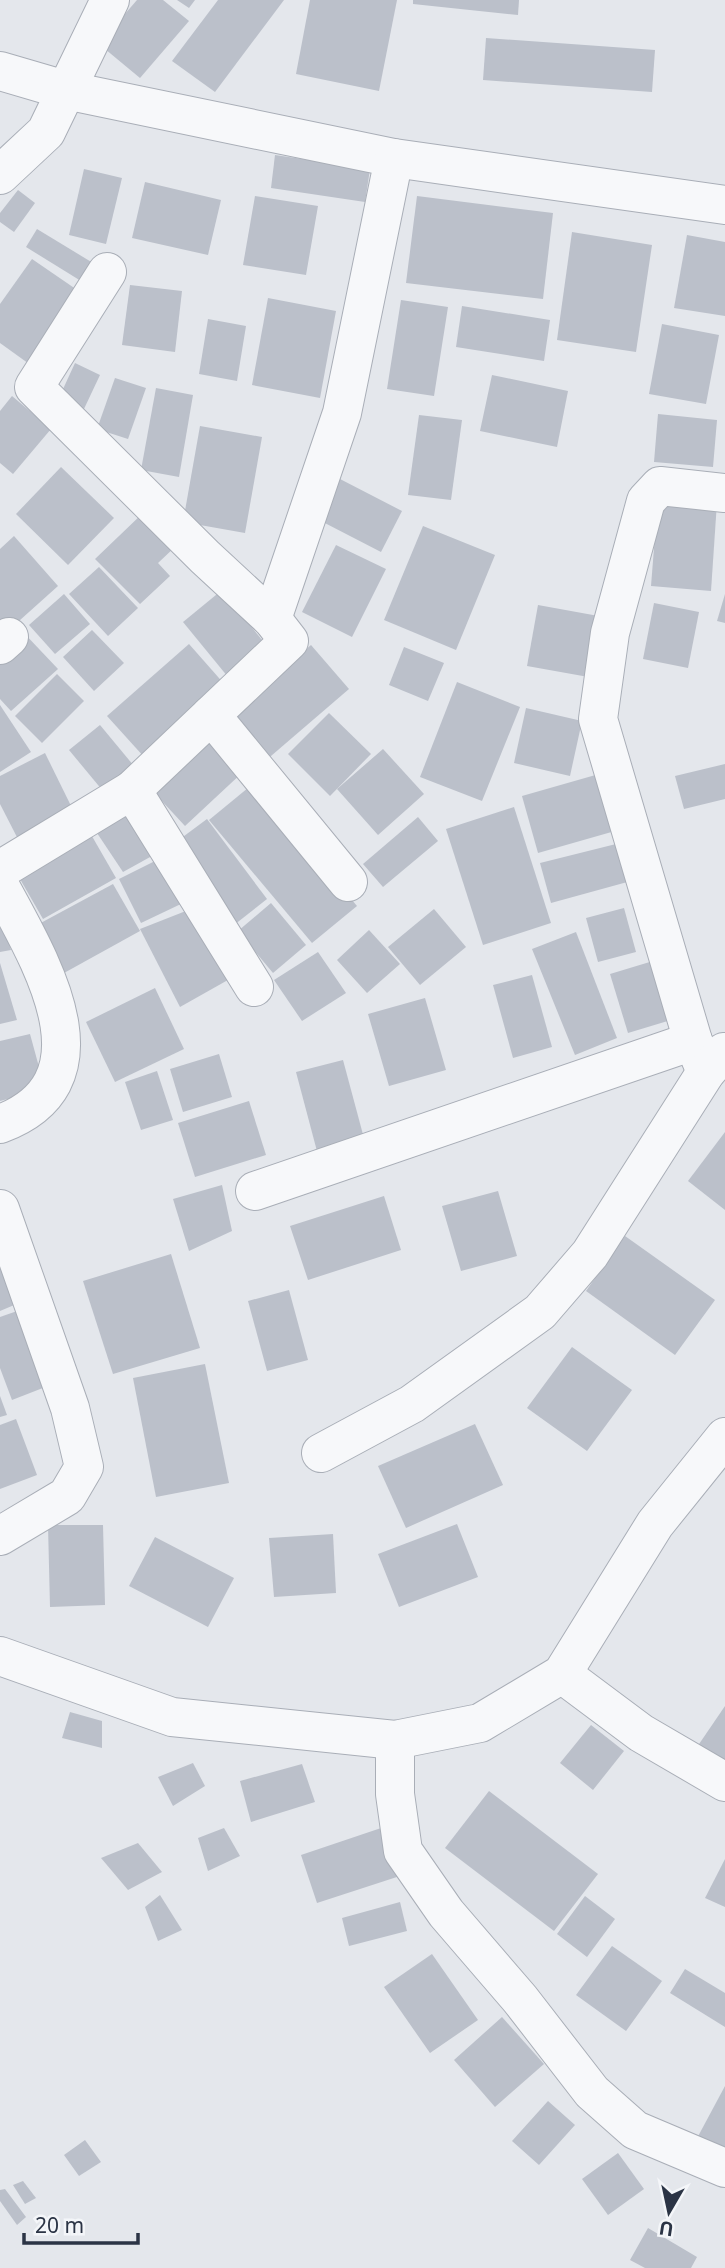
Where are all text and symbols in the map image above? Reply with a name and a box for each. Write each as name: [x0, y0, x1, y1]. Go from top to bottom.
north arrow: [634, 2177, 704, 2247]
scale bar: [24, 2202, 138, 2246]
text: 20 m: [35, 2211, 84, 2239]
text: U: [657, 2215, 675, 2243]

